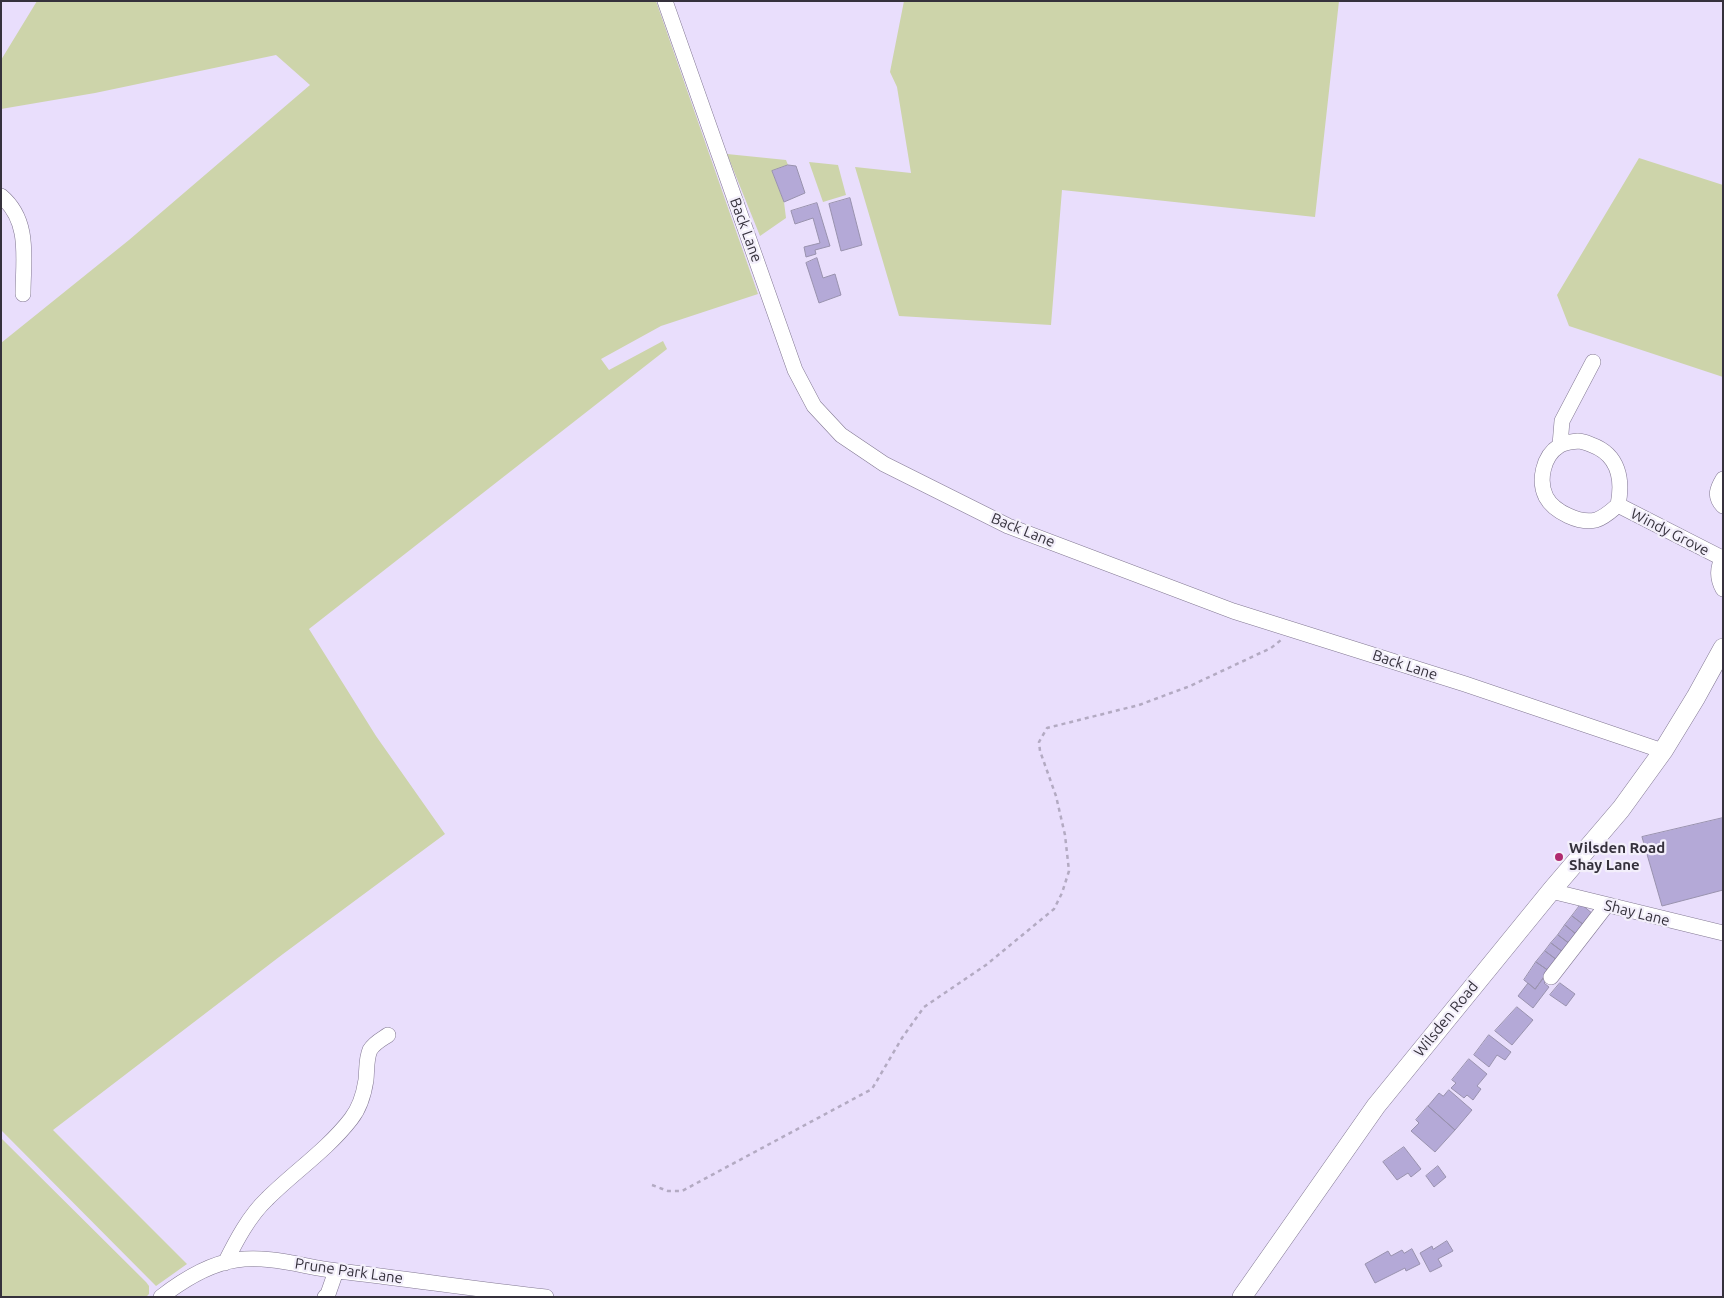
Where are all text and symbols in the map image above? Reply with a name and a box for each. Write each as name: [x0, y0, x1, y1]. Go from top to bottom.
street label: Back Lane: [726, 195, 766, 265]
street label: Windy Grove: [1628, 505, 1712, 559]
street label: Back Lane: [988, 509, 1058, 551]
street label: Back Lane: [1370, 646, 1440, 684]
place label: Wilsden Road Shay Lane: [1569, 839, 1665, 874]
marker: Wilsden Road Shay Lane: [1553, 851, 1565, 863]
street label: Shay Lane: [1602, 896, 1672, 930]
street label: Wilsden Road: [1410, 978, 1482, 1060]
street label: Prune Park Lane: [294, 1255, 404, 1287]

